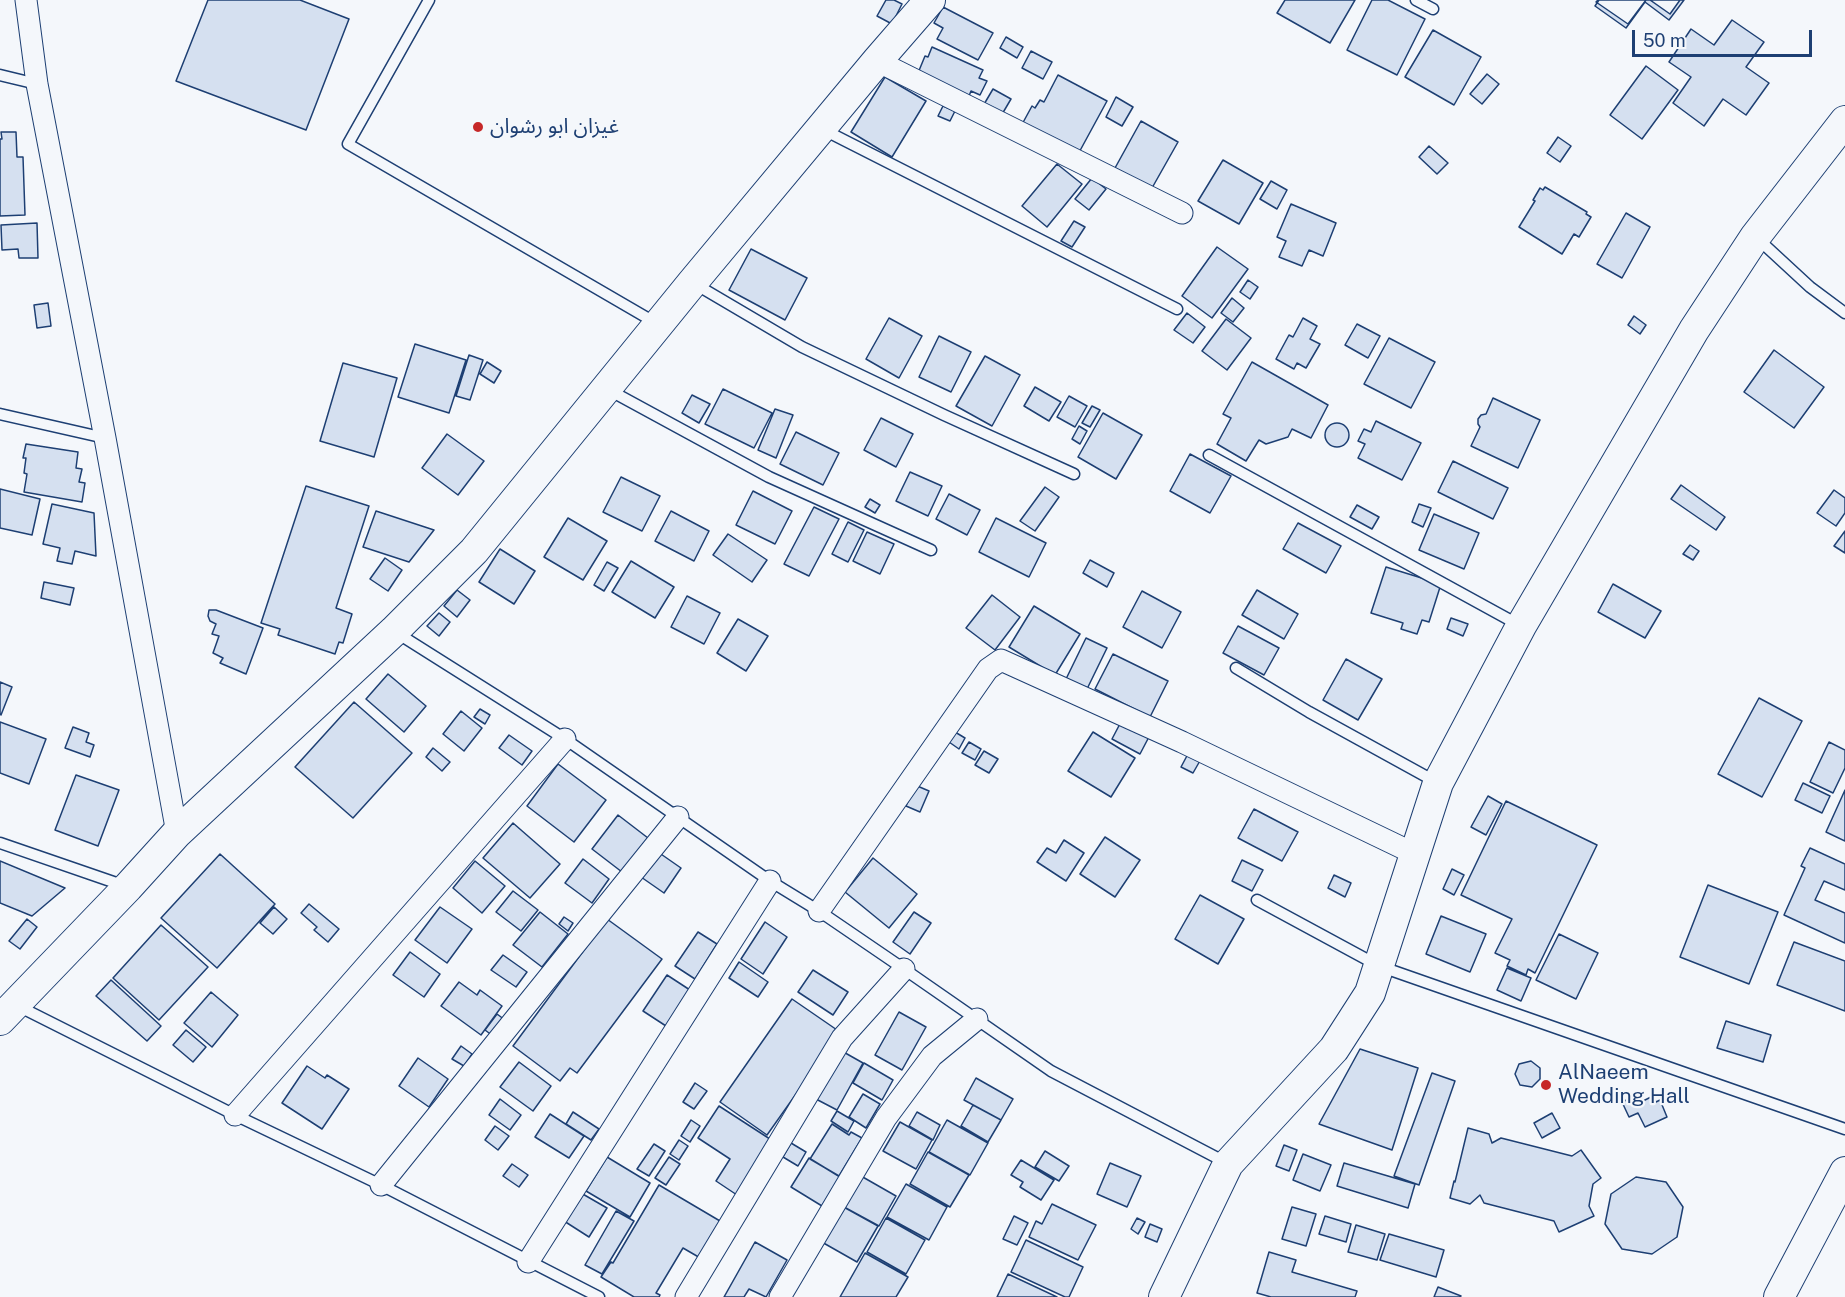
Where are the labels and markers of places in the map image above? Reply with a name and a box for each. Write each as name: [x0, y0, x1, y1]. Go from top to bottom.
place label: غيزان ابو رشوان: [490, 114, 619, 140]
marker: غيزان ابو رشوان: [471, 120, 485, 134]
place label: AlNaeem Wedding Hall: [1558, 1060, 1690, 1110]
marker: AlNaeem Wedding Hall: [1539, 1078, 1553, 1092]

